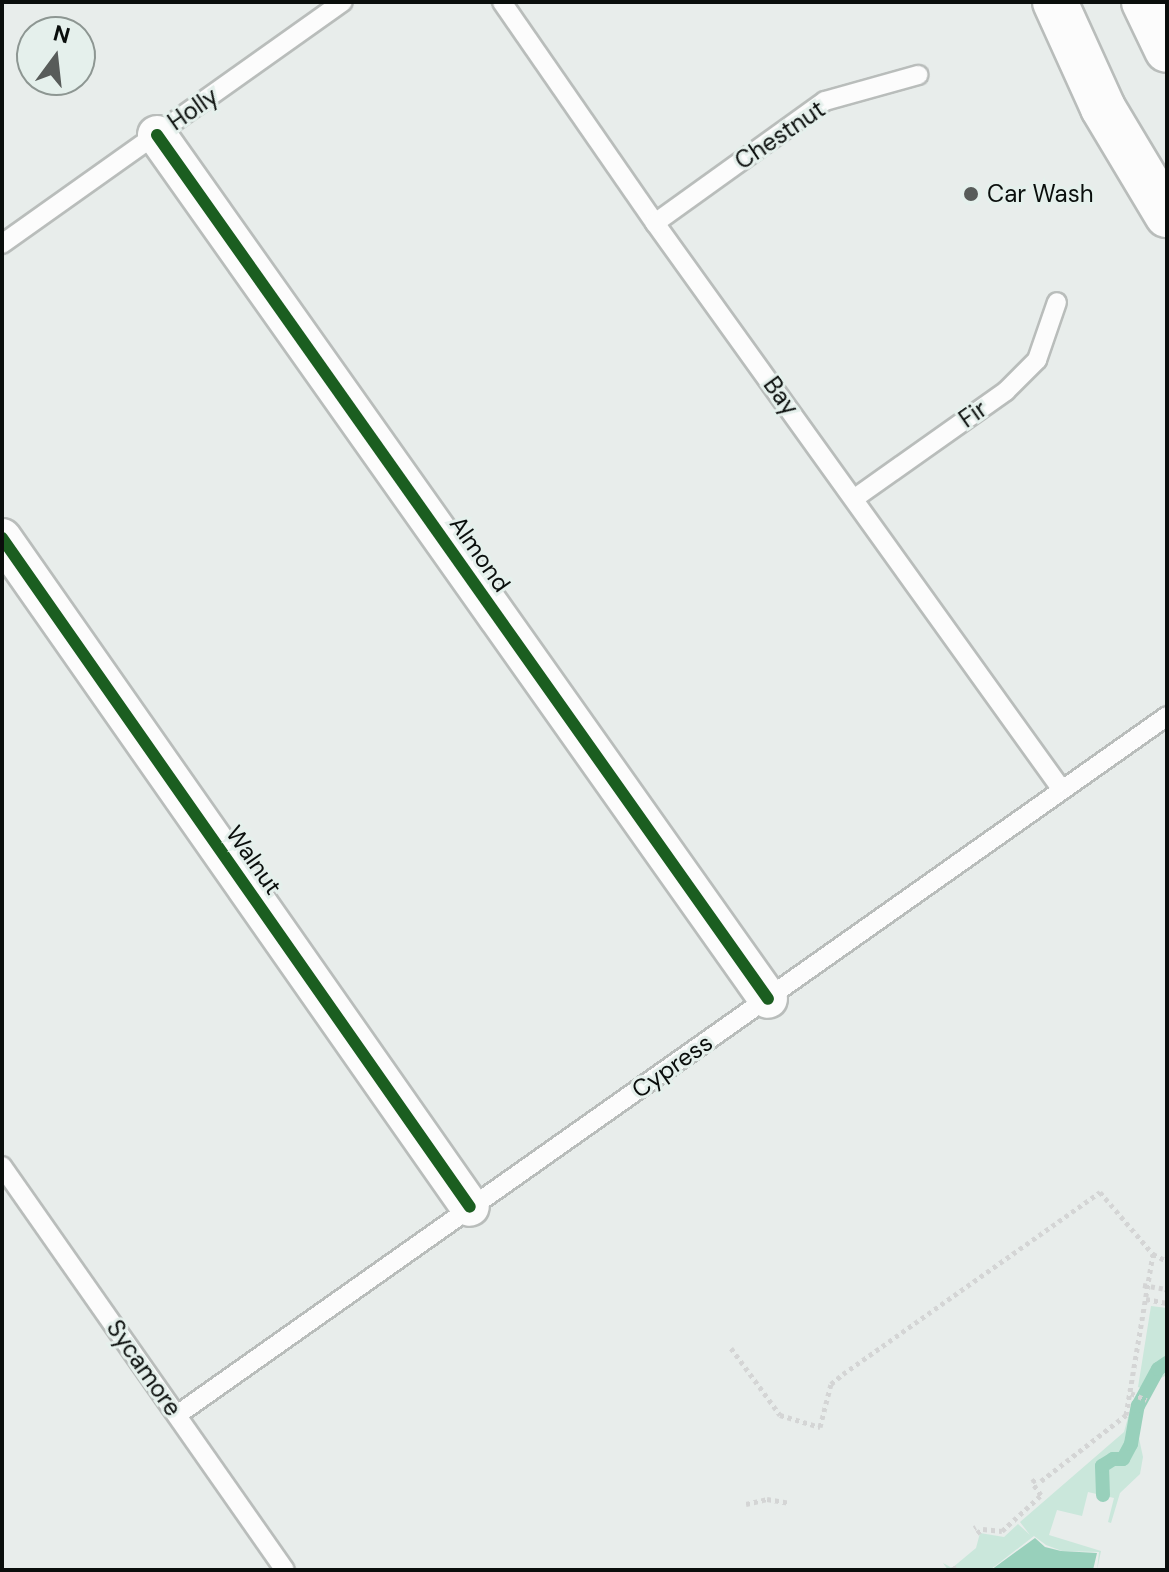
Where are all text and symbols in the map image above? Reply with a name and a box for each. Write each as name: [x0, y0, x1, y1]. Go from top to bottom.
north arrow: [16, 16, 96, 96]
text: N: [50, 18, 73, 50]
street label: Holly: [162, 82, 224, 136]
street label: Chestnut: [729, 94, 831, 176]
place label: Car Wash: [987, 180, 1093, 208]
marker: Car Wash: [962, 185, 980, 203]
street label: Bay: [757, 371, 805, 421]
street label: Fir: [953, 394, 993, 434]
street label: Almond: [444, 511, 516, 597]
street label: Walnut: [220, 820, 288, 900]
street label: Cypress: [626, 1028, 718, 1104]
street label: Sycamore: [100, 1314, 188, 1422]

